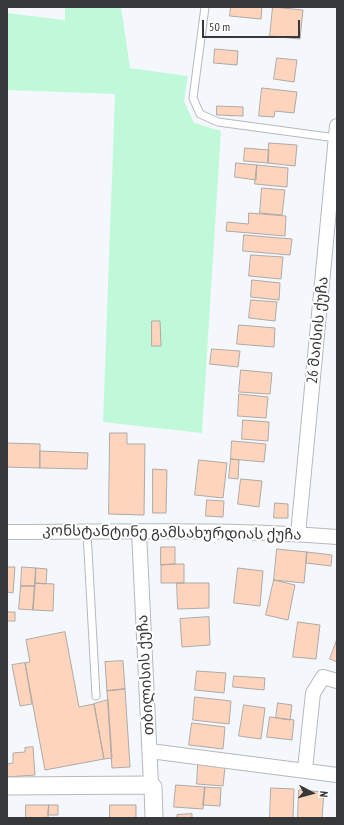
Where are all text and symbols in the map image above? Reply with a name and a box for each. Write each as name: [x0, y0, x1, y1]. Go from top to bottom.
scale bar: [204, 12, 302, 38]
text: 50 m: [209, 19, 230, 34]
street label: 26 მაისის ქუჩა: [303, 276, 333, 384]
street label: კონსტანტინე გამსახურდიას ქუჩა: [42, 522, 302, 544]
street label: თბილისის ქუჩა: [134, 614, 158, 736]
north arrow: [292, 773, 332, 813]
text: N: [317, 791, 331, 798]

